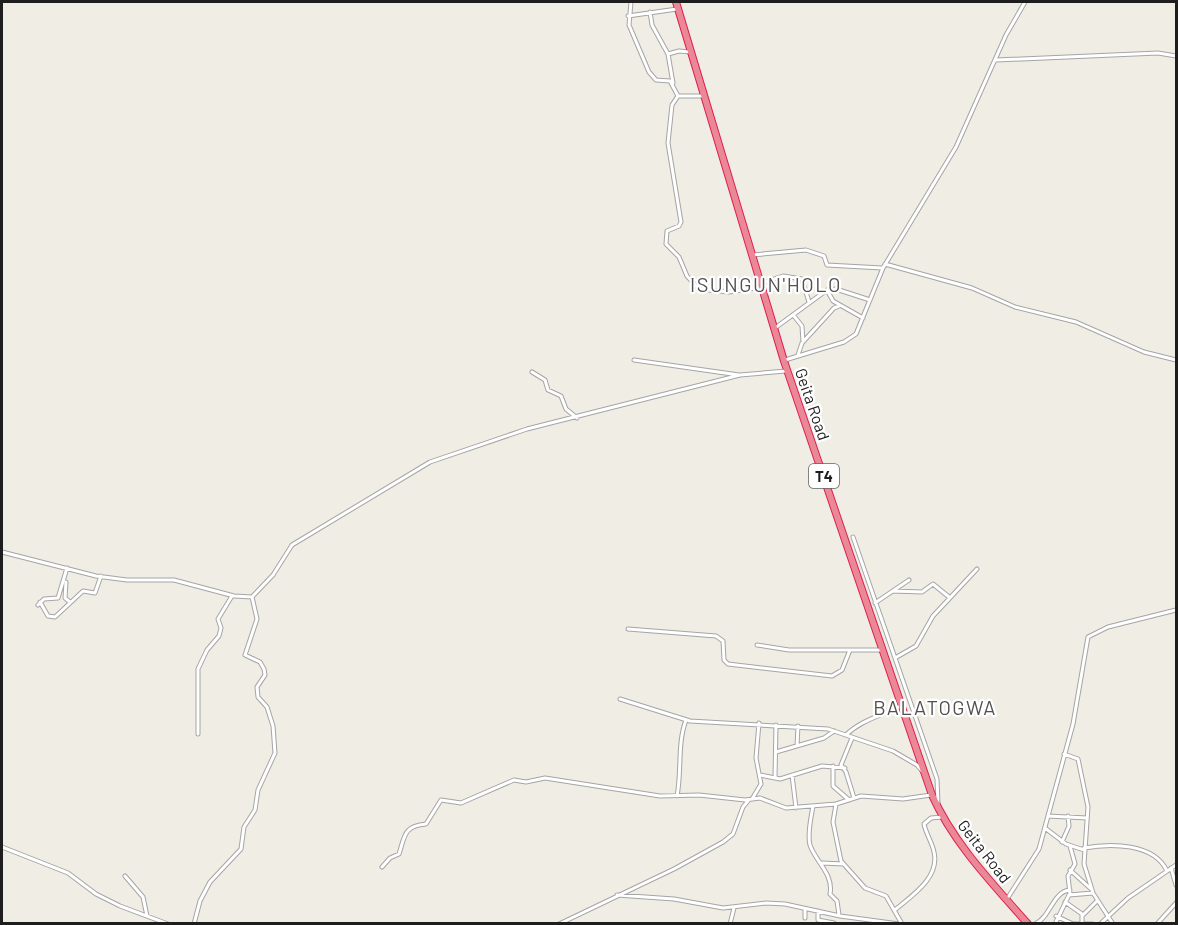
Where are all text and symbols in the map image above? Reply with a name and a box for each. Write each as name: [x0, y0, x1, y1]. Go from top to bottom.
district label: ISUNGUN'HOLO: [690, 272, 842, 296]
street label: Geita Road: [792, 365, 834, 443]
road number: T4: [809, 464, 839, 488]
district label: BALATOGWA: [873, 695, 997, 719]
street label: Geita Road: [954, 816, 1016, 886]

